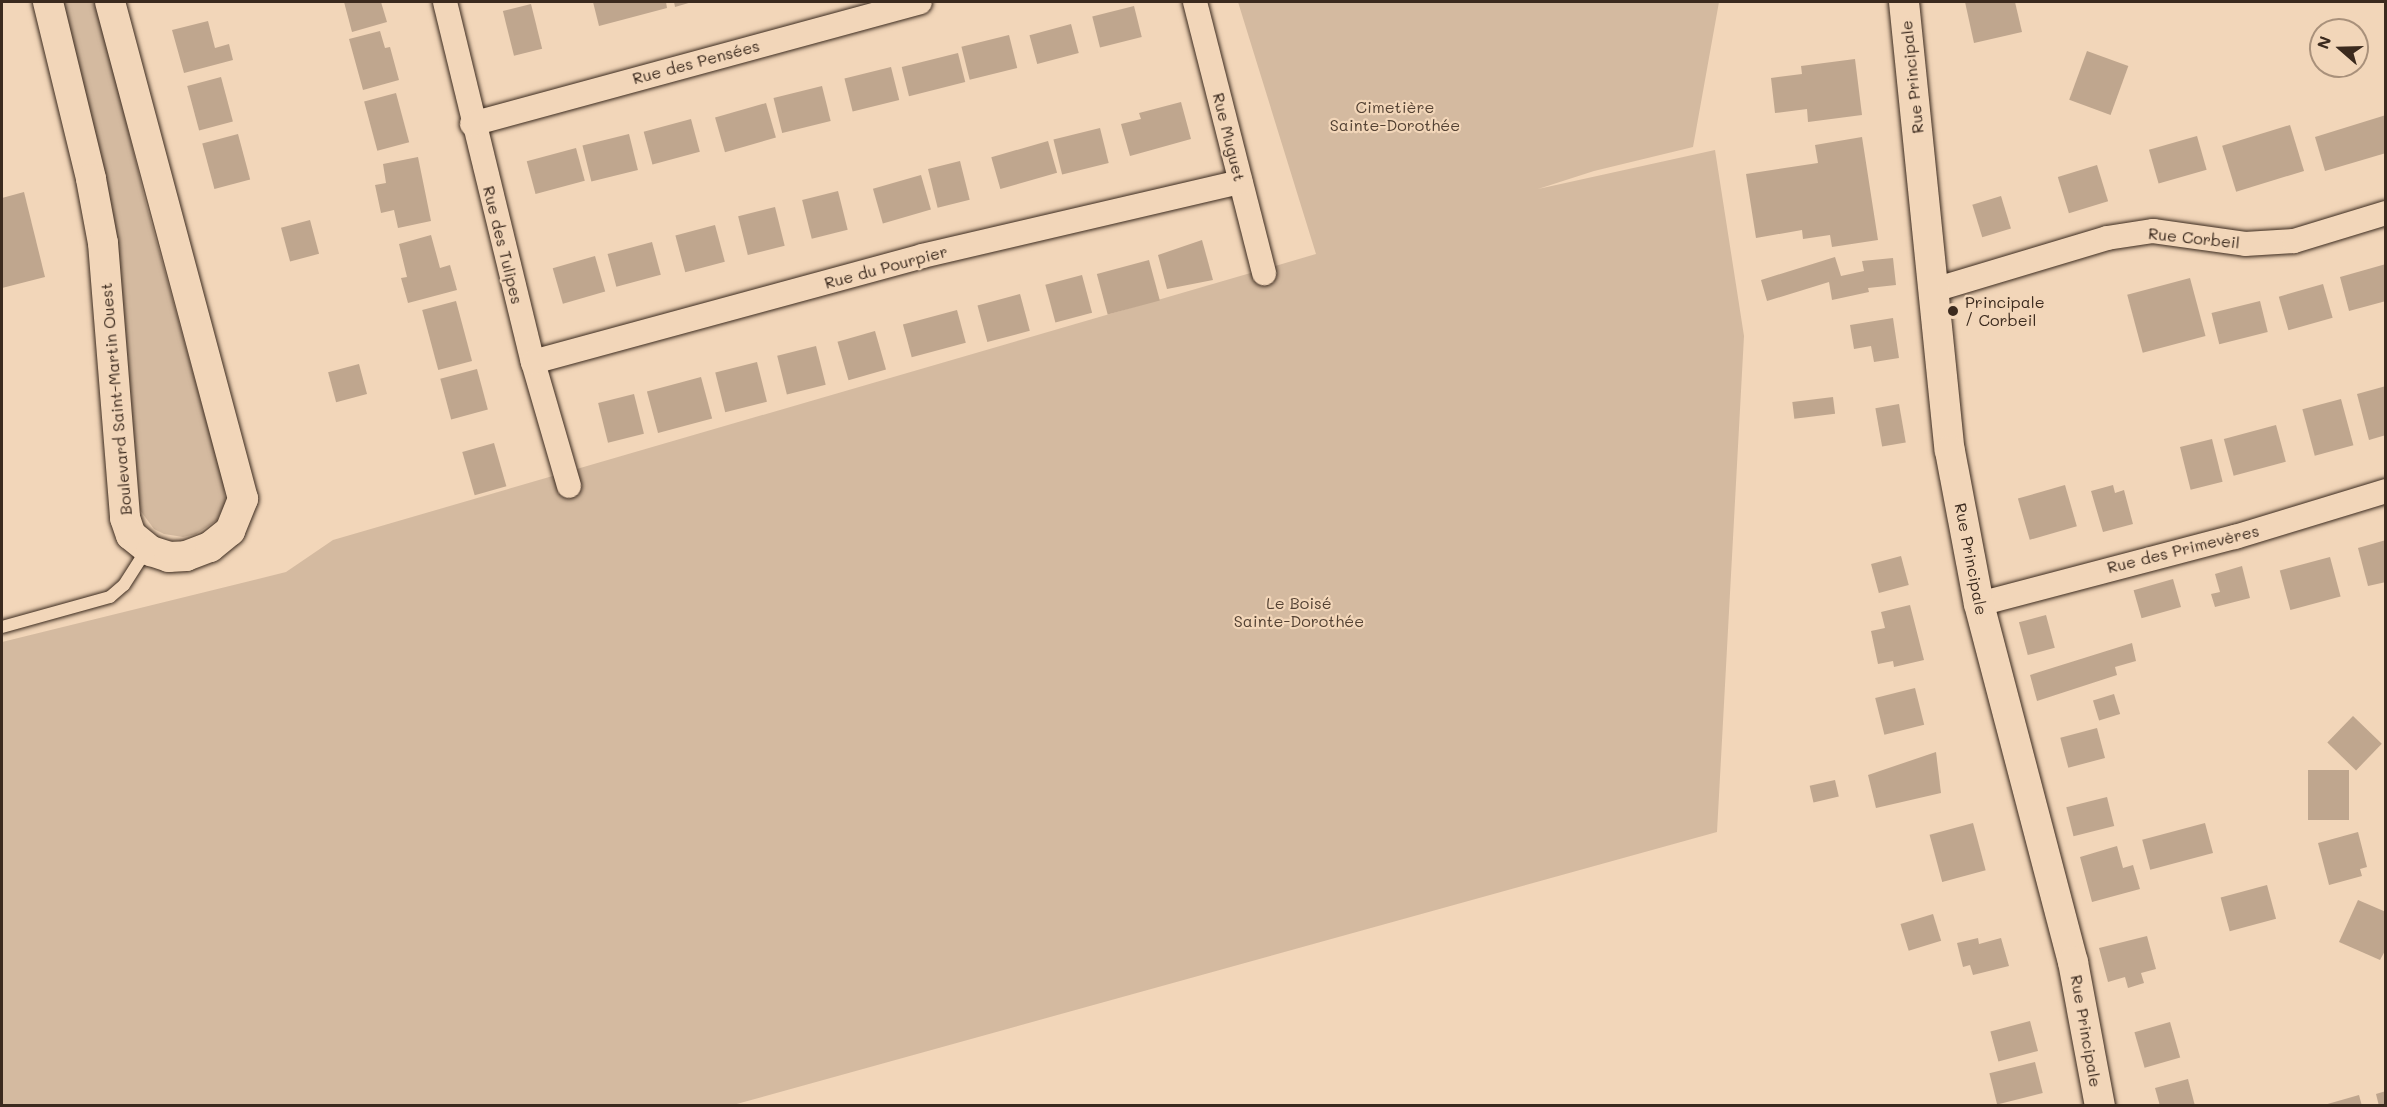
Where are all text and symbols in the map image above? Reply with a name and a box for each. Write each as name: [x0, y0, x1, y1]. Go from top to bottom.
north arrow: [2309, 18, 2369, 78]
street label: Rue Principale: [1897, 19, 1927, 135]
text: N: [2312, 33, 2335, 52]
street label: Rue des Pensées: [630, 36, 762, 88]
street label: Rue Muguet: [1209, 91, 1249, 183]
park label: Cimetière Sainte-Dorothée: [1330, 97, 1460, 135]
street label: Rue des Tulipes: [479, 184, 527, 306]
street label: Rue Corbeil: [2147, 224, 2241, 252]
street label: Rue du Pourpier: [822, 241, 950, 293]
street label: Boulevard Saint-Martin Ouest: [96, 282, 136, 516]
place label: Principale / Corbeil: [1965, 292, 2045, 330]
marker: Principale / Corbeil: [1946, 304, 1960, 318]
street label: Rue Principale: [1951, 501, 1991, 617]
street label: Rue des Primevères: [2105, 521, 2261, 577]
park label: Le Boisé Sainte-Dorothée: [1234, 593, 1364, 631]
street label: Rue Principale: [2067, 973, 2105, 1089]

